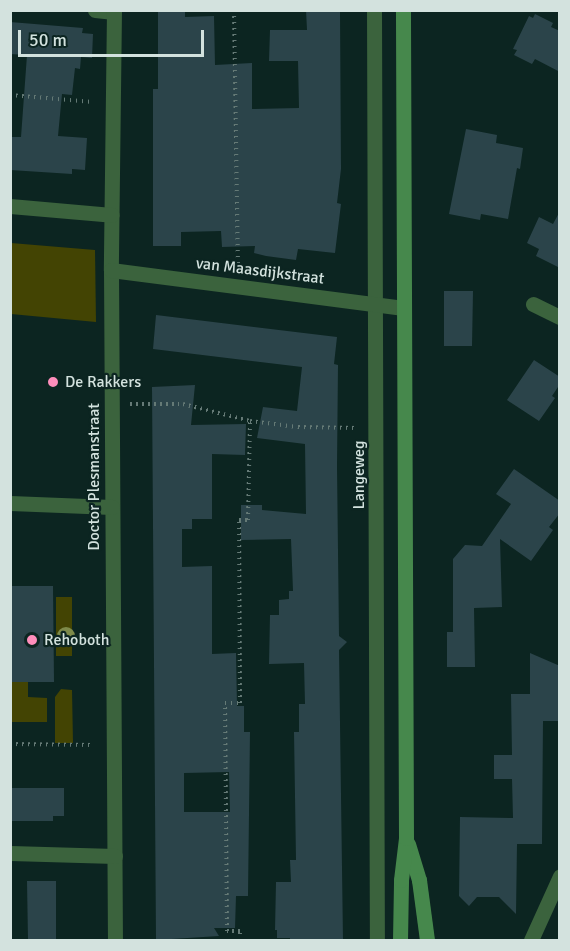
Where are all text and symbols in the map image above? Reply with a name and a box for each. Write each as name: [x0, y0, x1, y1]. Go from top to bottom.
scale bar: [21, 18, 207, 56]
text: 50 m: [29, 29, 67, 51]
street label: van Maasdijkstraat: [195, 254, 325, 288]
place label: De Rakkers: [65, 372, 141, 392]
marker: De Rakkers: [46, 375, 60, 389]
street label: Doctor Plesmanstraat: [84, 403, 104, 551]
street label: Langeweg: [349, 440, 369, 510]
place label: Rehoboth: [44, 630, 109, 650]
marker: Rehoboth: [25, 633, 39, 647]

